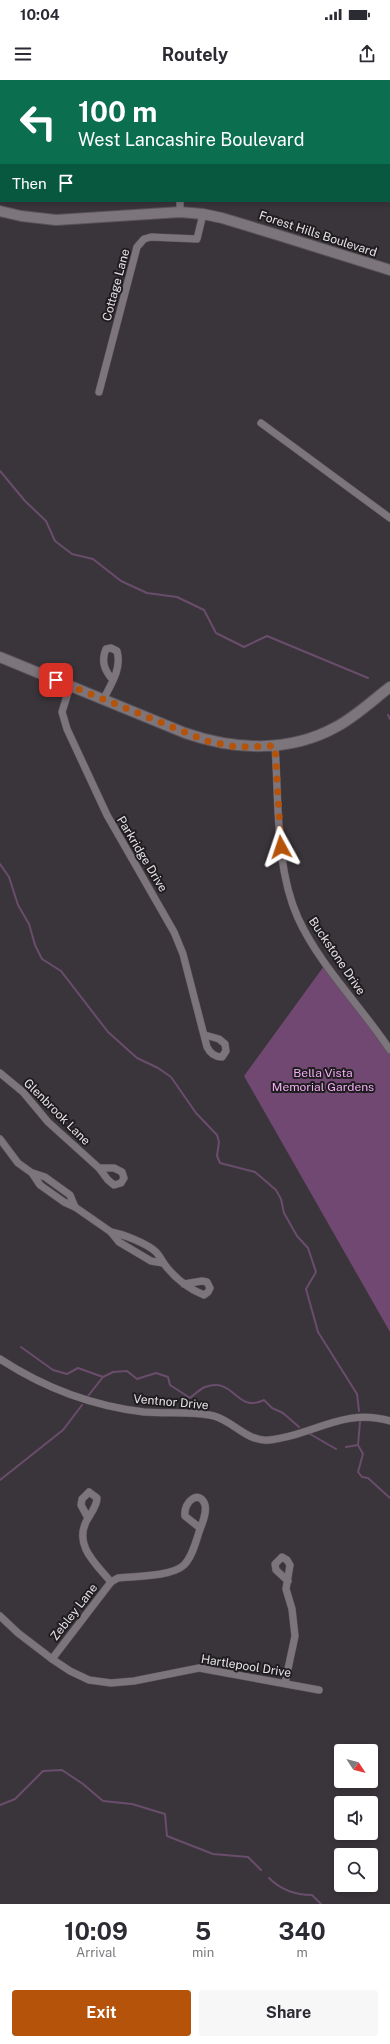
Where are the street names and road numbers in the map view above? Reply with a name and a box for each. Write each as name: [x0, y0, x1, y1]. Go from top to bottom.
street label: Forest Hills Boulevard: [257, 208, 379, 260]
street label: Cottage Lane: [100, 247, 132, 323]
street label: Parkridge Drive: [114, 814, 170, 895]
street label: Buckstone Drive: [306, 915, 368, 998]
street label: Glenbrook Lane: [21, 1076, 93, 1148]
street label: Ventnor Drive: [133, 1392, 210, 1412]
street label: Zebley Lane: [48, 1581, 101, 1643]
street label: Hartlepool Drive: [200, 1652, 292, 1680]

